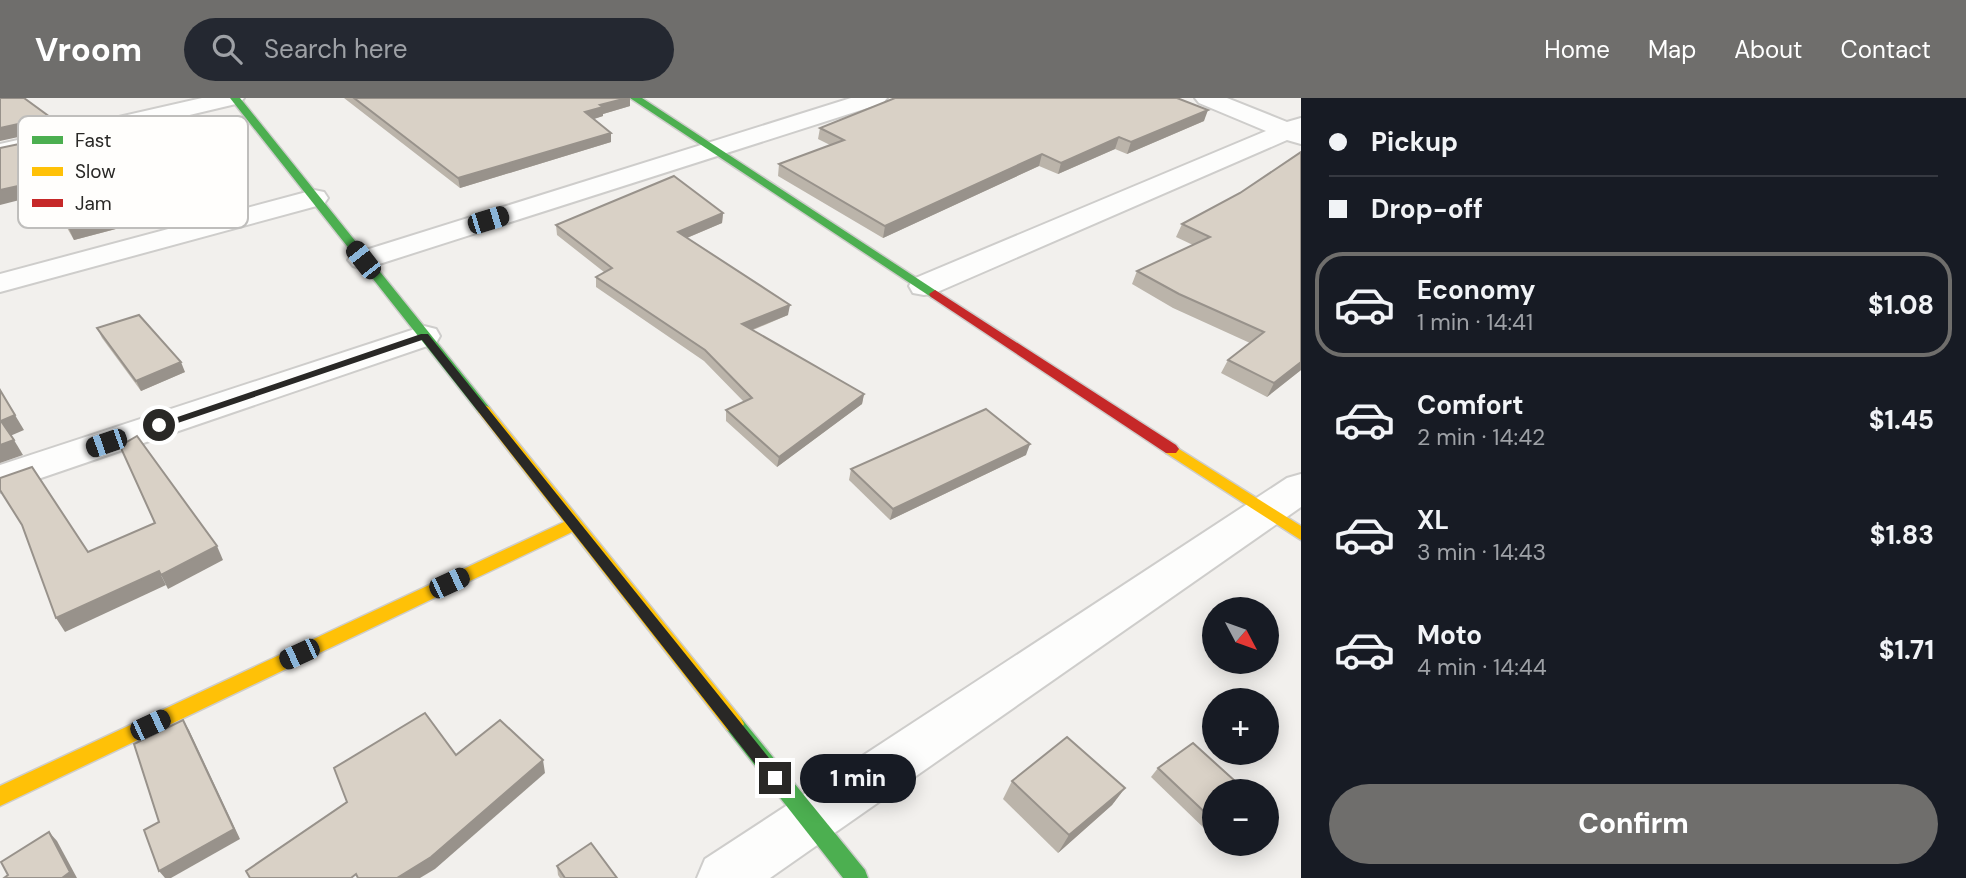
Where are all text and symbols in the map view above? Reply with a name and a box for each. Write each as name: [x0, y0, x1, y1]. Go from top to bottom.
search box: [184, 18, 674, 81]
text: Vroom: [35, 28, 142, 71]
icon: search: [208, 30, 246, 68]
text: Search here: [264, 32, 408, 66]
text: Home: [1544, 34, 1610, 65]
text: Map: [1648, 34, 1696, 65]
text: About: [1734, 34, 1803, 65]
text: Contact: [1841, 34, 1931, 65]
legend: [18, 116, 248, 228]
text: Pickup: [1371, 125, 1458, 159]
text: Fast: [75, 128, 111, 153]
text: Slow: [75, 159, 116, 184]
text: Jam: [75, 191, 112, 216]
text: Drop-off: [1371, 192, 1483, 226]
car: [465, 204, 512, 236]
car: [342, 237, 385, 283]
icon: car: [1333, 273, 1396, 336]
text: Economy: [1417, 273, 1535, 307]
text: $1.08: [1868, 288, 1934, 322]
text: 1 min · 14:41: [1417, 307, 1533, 337]
icon: car: [1333, 388, 1396, 451]
text: Comfort: [1417, 388, 1523, 422]
text: $1.45: [1869, 403, 1934, 437]
route start: [143, 409, 175, 441]
text: 2 min · 14:42: [1417, 422, 1545, 452]
car: [83, 426, 130, 460]
icon: car: [1333, 503, 1396, 566]
text: XL: [1417, 503, 1449, 537]
text: $1.83: [1870, 518, 1934, 552]
text: 3 min · 14:43: [1417, 537, 1546, 567]
car: [426, 565, 473, 601]
north arrow: [1202, 597, 1279, 674]
map controls: [1202, 597, 1279, 856]
icon: car: [1333, 618, 1396, 681]
text: Moto: [1417, 618, 1482, 652]
text: $1.71: [1879, 633, 1934, 667]
car: [276, 636, 323, 672]
text: 4 min · 14:44: [1417, 652, 1547, 682]
button: +: [1202, 688, 1279, 765]
car: [127, 707, 174, 743]
callout: 1 min: [800, 754, 915, 802]
route end: [759, 762, 791, 794]
text: 1 min: [830, 763, 886, 793]
button: −: [1202, 779, 1279, 856]
button: Confirm: [1329, 784, 1938, 864]

